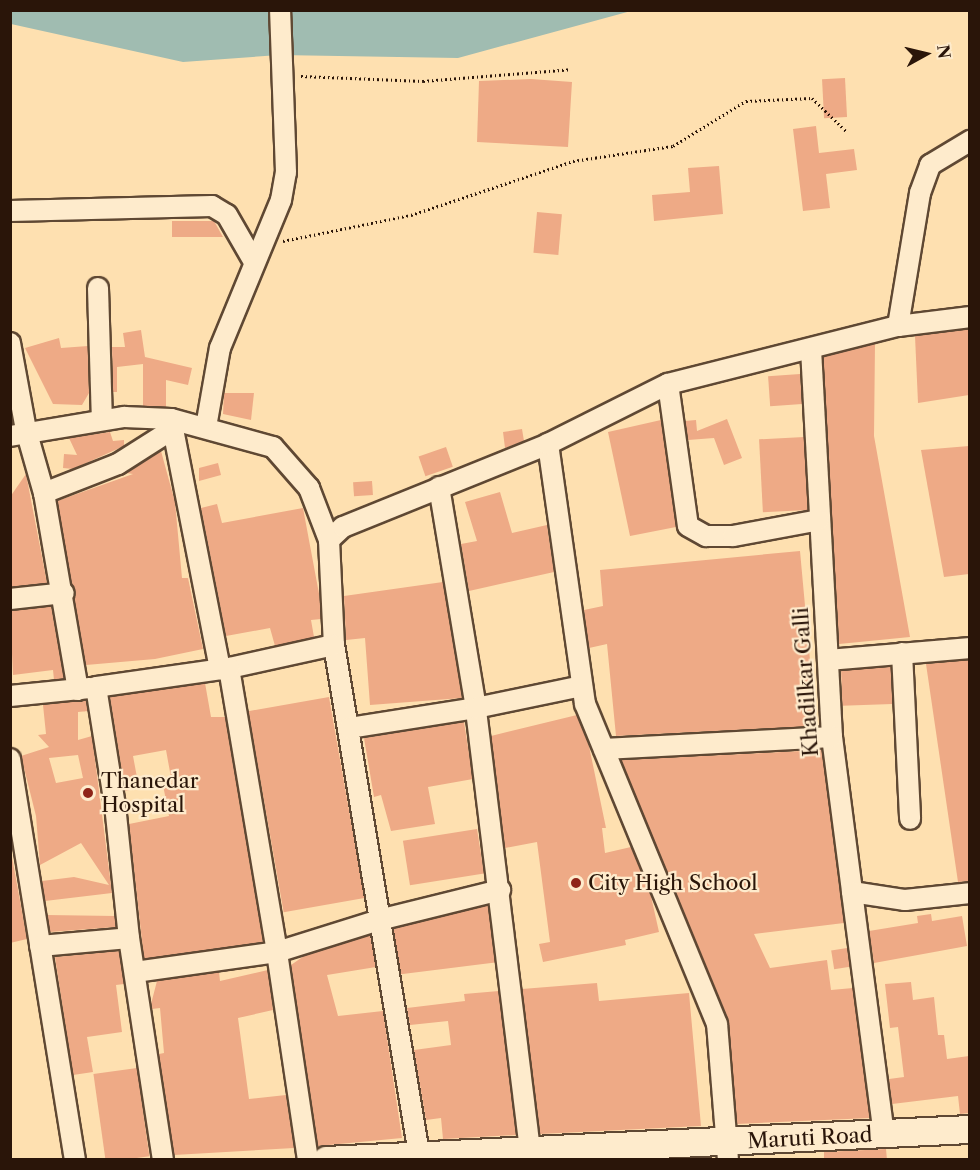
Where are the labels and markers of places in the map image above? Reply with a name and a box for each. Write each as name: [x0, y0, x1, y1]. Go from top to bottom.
place label: Thanedar Hospital: [101, 768, 199, 818]
marker: Thanedar Hospital: [79, 784, 97, 802]
place label: City High School: [588, 870, 758, 896]
marker: City High School: [569, 876, 583, 890]

